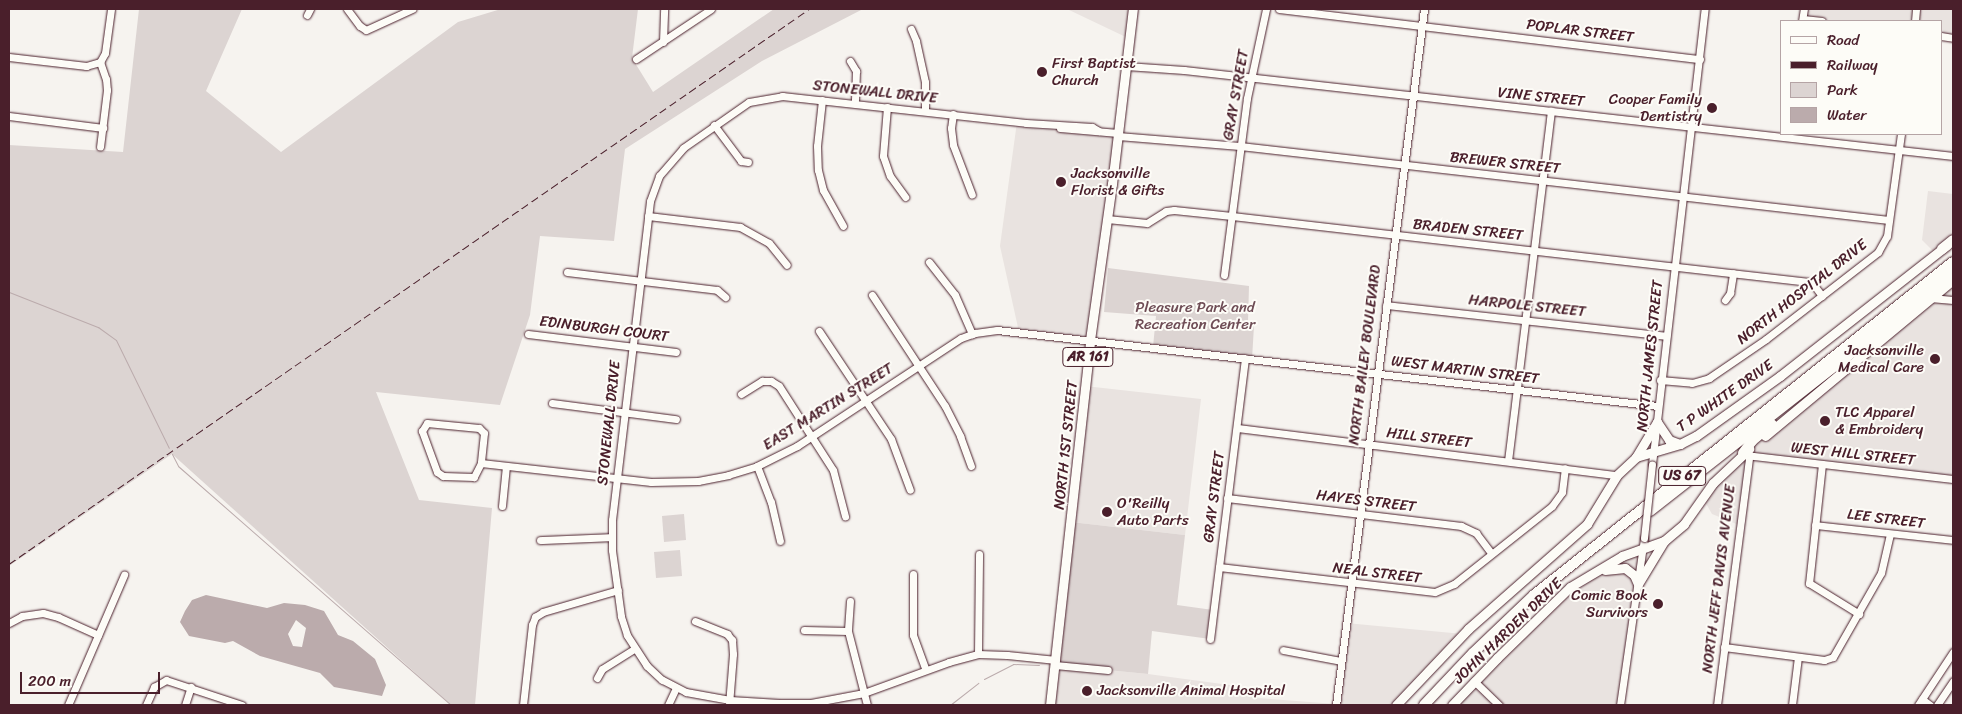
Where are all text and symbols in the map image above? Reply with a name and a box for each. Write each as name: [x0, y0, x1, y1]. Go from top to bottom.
street label: POPLAR STREET: [1525, 15, 1635, 47]
legend: [1780, 20, 1942, 135]
text: Road: [1827, 27, 1859, 53]
street label: GRAY STREET: [1219, 48, 1253, 142]
text: Railway: [1827, 52, 1878, 78]
place label: First Baptist Church: [1052, 54, 1136, 89]
marker: First Baptist Church: [1036, 66, 1048, 78]
street label: STONEWALL DRIVE: [812, 77, 938, 107]
text: Park: [1827, 77, 1858, 103]
street label: VINE STREET: [1496, 83, 1586, 111]
place label: Cooper Family Dentistry: [1609, 90, 1702, 125]
marker: Cooper Family Dentistry: [1706, 102, 1718, 114]
text: Water: [1827, 102, 1867, 128]
street label: BREWER STREET: [1449, 148, 1561, 178]
place label: Jacksonville Florist & Gifts: [1071, 164, 1164, 199]
marker: Jacksonville Florist & Gifts: [1055, 176, 1067, 188]
street label: BRADEN STREET: [1412, 215, 1524, 245]
street label: NORTH HOSPITAL DRIVE: [1732, 235, 1872, 349]
street label: NORTH BAILEY BOULEVARD: [1345, 263, 1385, 447]
street label: NORTH JAMES STREET: [1633, 279, 1667, 433]
street label: HARPOLE STREET: [1467, 291, 1587, 321]
park label: Pleasure Park and Recreation Center: [1134, 298, 1256, 333]
street label: EDINBURGH COURT: [538, 312, 670, 346]
place label: Jacksonville Medical Care: [1838, 341, 1924, 376]
road number: AR 161: [1062, 346, 1114, 368]
street label: WEST MARTIN STREET: [1390, 352, 1540, 388]
marker: Jacksonville Medical Care: [1928, 352, 1942, 366]
street label: T P WHITE DRIVE: [1673, 356, 1777, 436]
street label: STONEWALL DRIVE: [594, 360, 624, 486]
street label: EAST MARTIN STREET: [760, 360, 896, 454]
street label: NORTH 1ST STREET: [1050, 379, 1082, 511]
place label: TLC Apparel & Embroidery: [1835, 403, 1923, 438]
marker: TLC Apparel & Embroidery: [1819, 415, 1831, 427]
street label: HILL STREET: [1385, 424, 1473, 452]
street label: WEST HILL STREET: [1789, 438, 1917, 470]
street label: GRAY STREET: [1199, 450, 1229, 544]
road number: US 67: [1657, 464, 1707, 488]
street label: NORTH JEFF DAVIS AVENUE: [1699, 485, 1739, 673]
street label: HAYES STREET: [1315, 486, 1417, 516]
place label: O'Reilly Auto Parts: [1117, 494, 1188, 529]
street label: LEE STREET: [1846, 505, 1926, 533]
marker: O'Reilly Auto Parts: [1101, 506, 1113, 518]
street label: NEAL STREET: [1331, 559, 1423, 587]
street label: JOHN HARDEN DRIVE: [1450, 574, 1566, 688]
place label: Comic Book Survivors: [1571, 586, 1648, 621]
marker: Comic Book Survivors: [1652, 598, 1664, 610]
scale bar: [22, 662, 162, 694]
text: 200 m: [28, 668, 71, 694]
place label: Jacksonville Animal Hospital: [1097, 682, 1284, 700]
marker: Jacksonville Animal Hospital: [1081, 685, 1093, 697]

